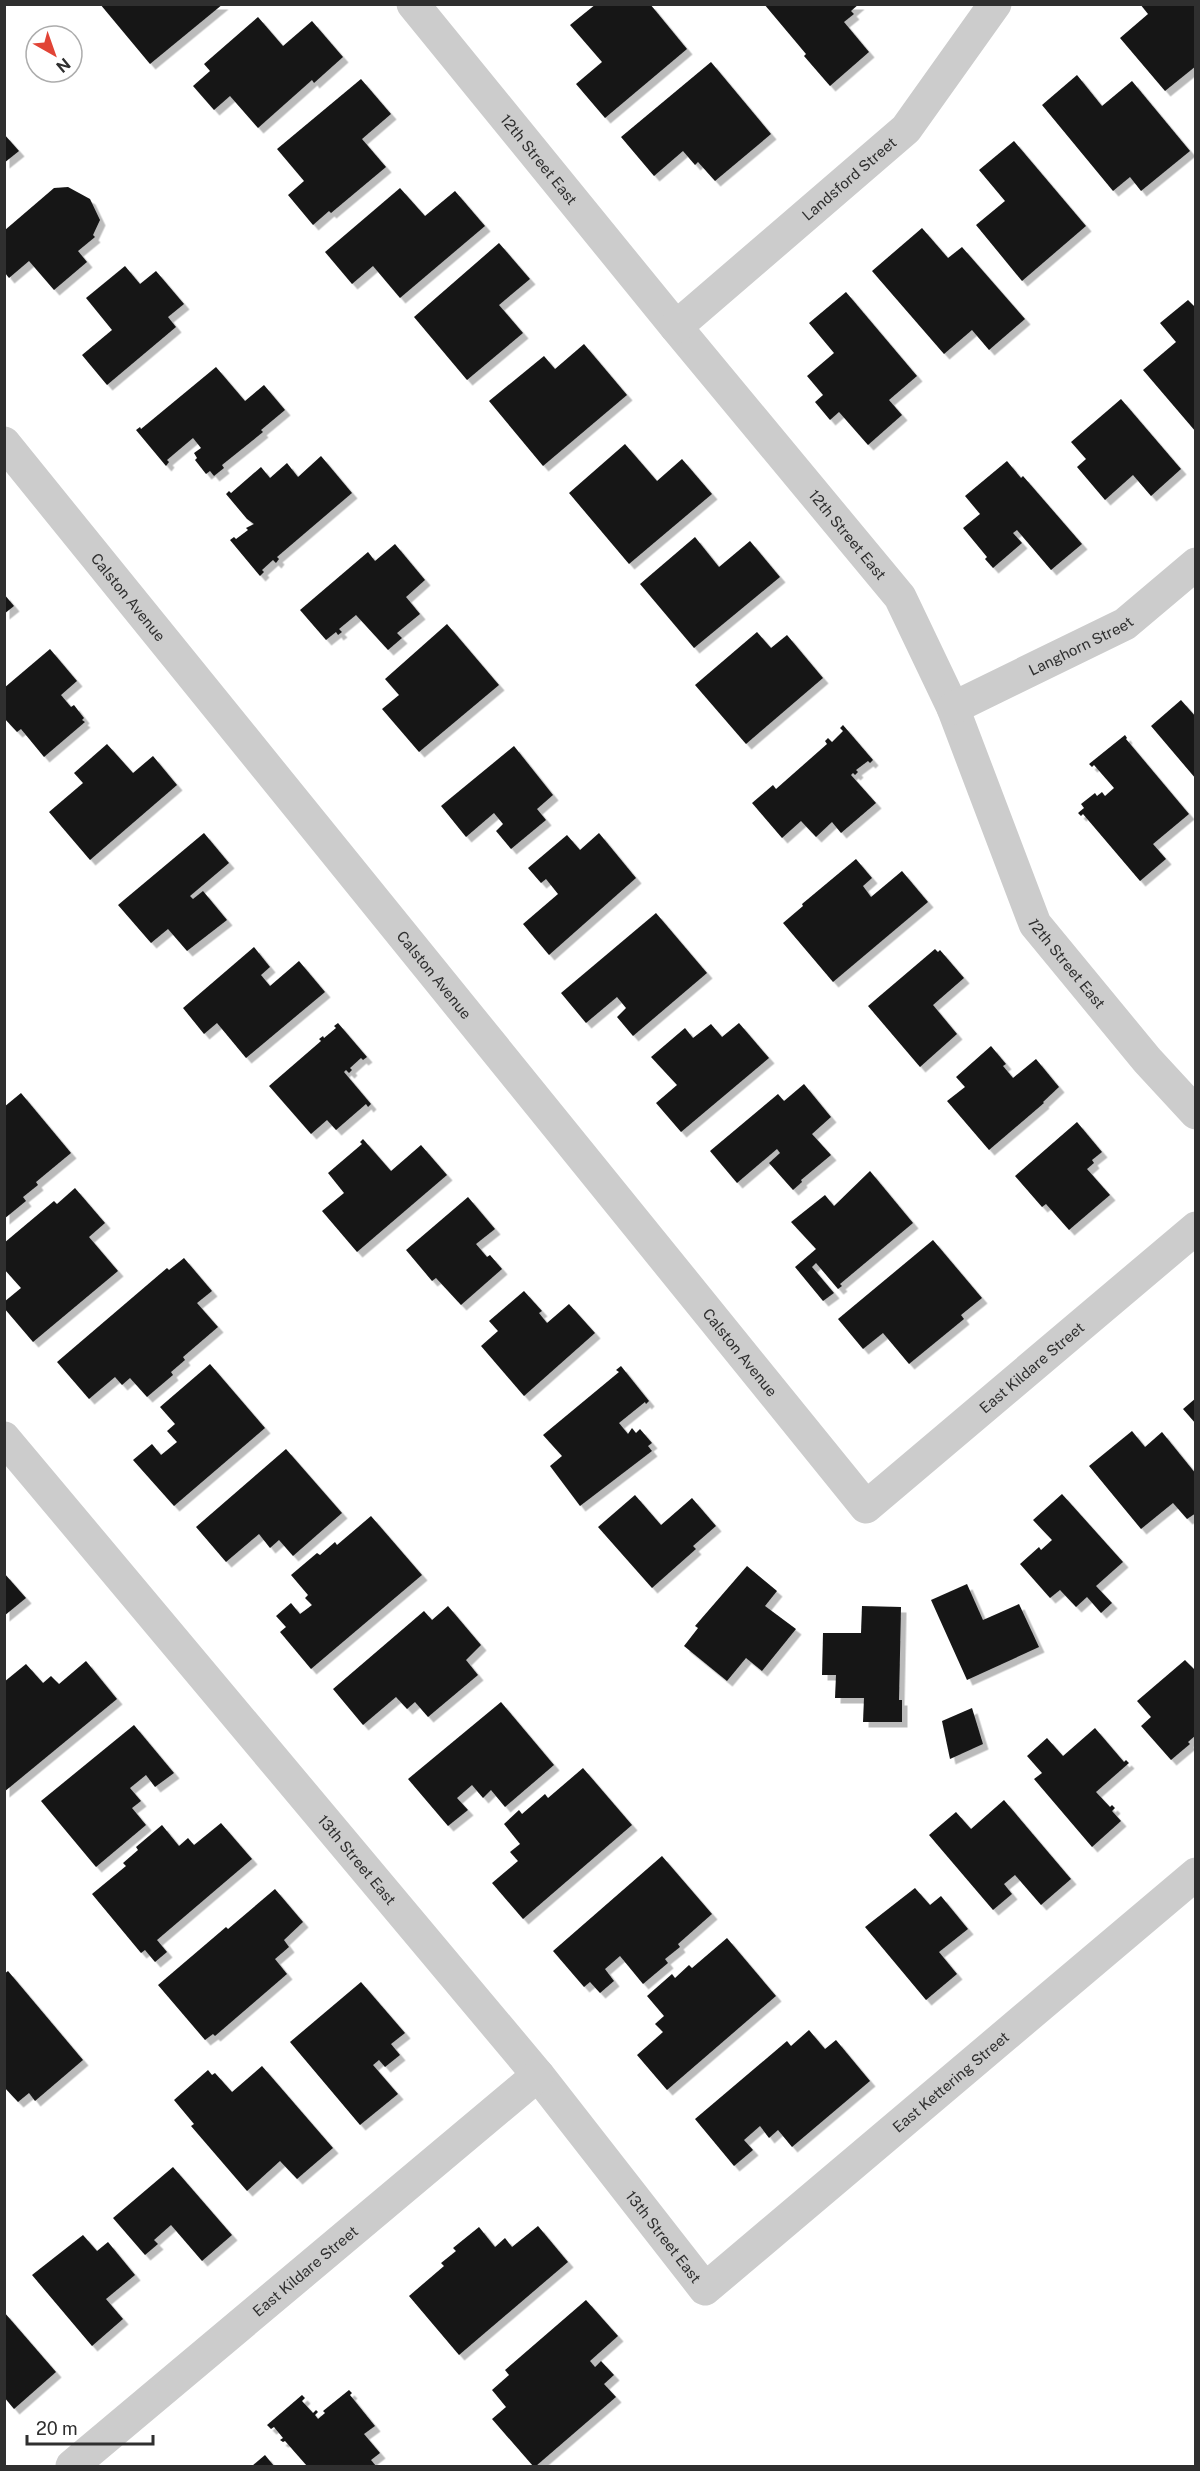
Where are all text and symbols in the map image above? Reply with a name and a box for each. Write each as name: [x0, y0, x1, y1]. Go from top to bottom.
north arrow: [24, 24, 84, 84]
text: N: [52, 54, 74, 76]
street label: 12th Street East: [498, 111, 581, 208]
street label: Landsford Street: [798, 133, 899, 223]
street label: 12th Street East: [806, 486, 890, 583]
street label: Calston Avenue: [88, 549, 169, 644]
street label: Langhorn Street: [1026, 613, 1136, 678]
street label: 12th Street East: [1025, 916, 1109, 1012]
street label: Calston Avenue: [394, 927, 475, 1022]
street label: Calston Avenue: [700, 1305, 781, 1400]
street label: East Kildare Street: [976, 1318, 1087, 1416]
street label: 13th Street East: [315, 1811, 400, 1908]
street label: East Kettering Street: [889, 2028, 1012, 2135]
street label: 13th Street East: [623, 2187, 705, 2286]
street label: East Kildare Street: [249, 2222, 361, 2319]
scale bar: [27, 2408, 153, 2446]
text: 20 m: [36, 2418, 78, 2439]

